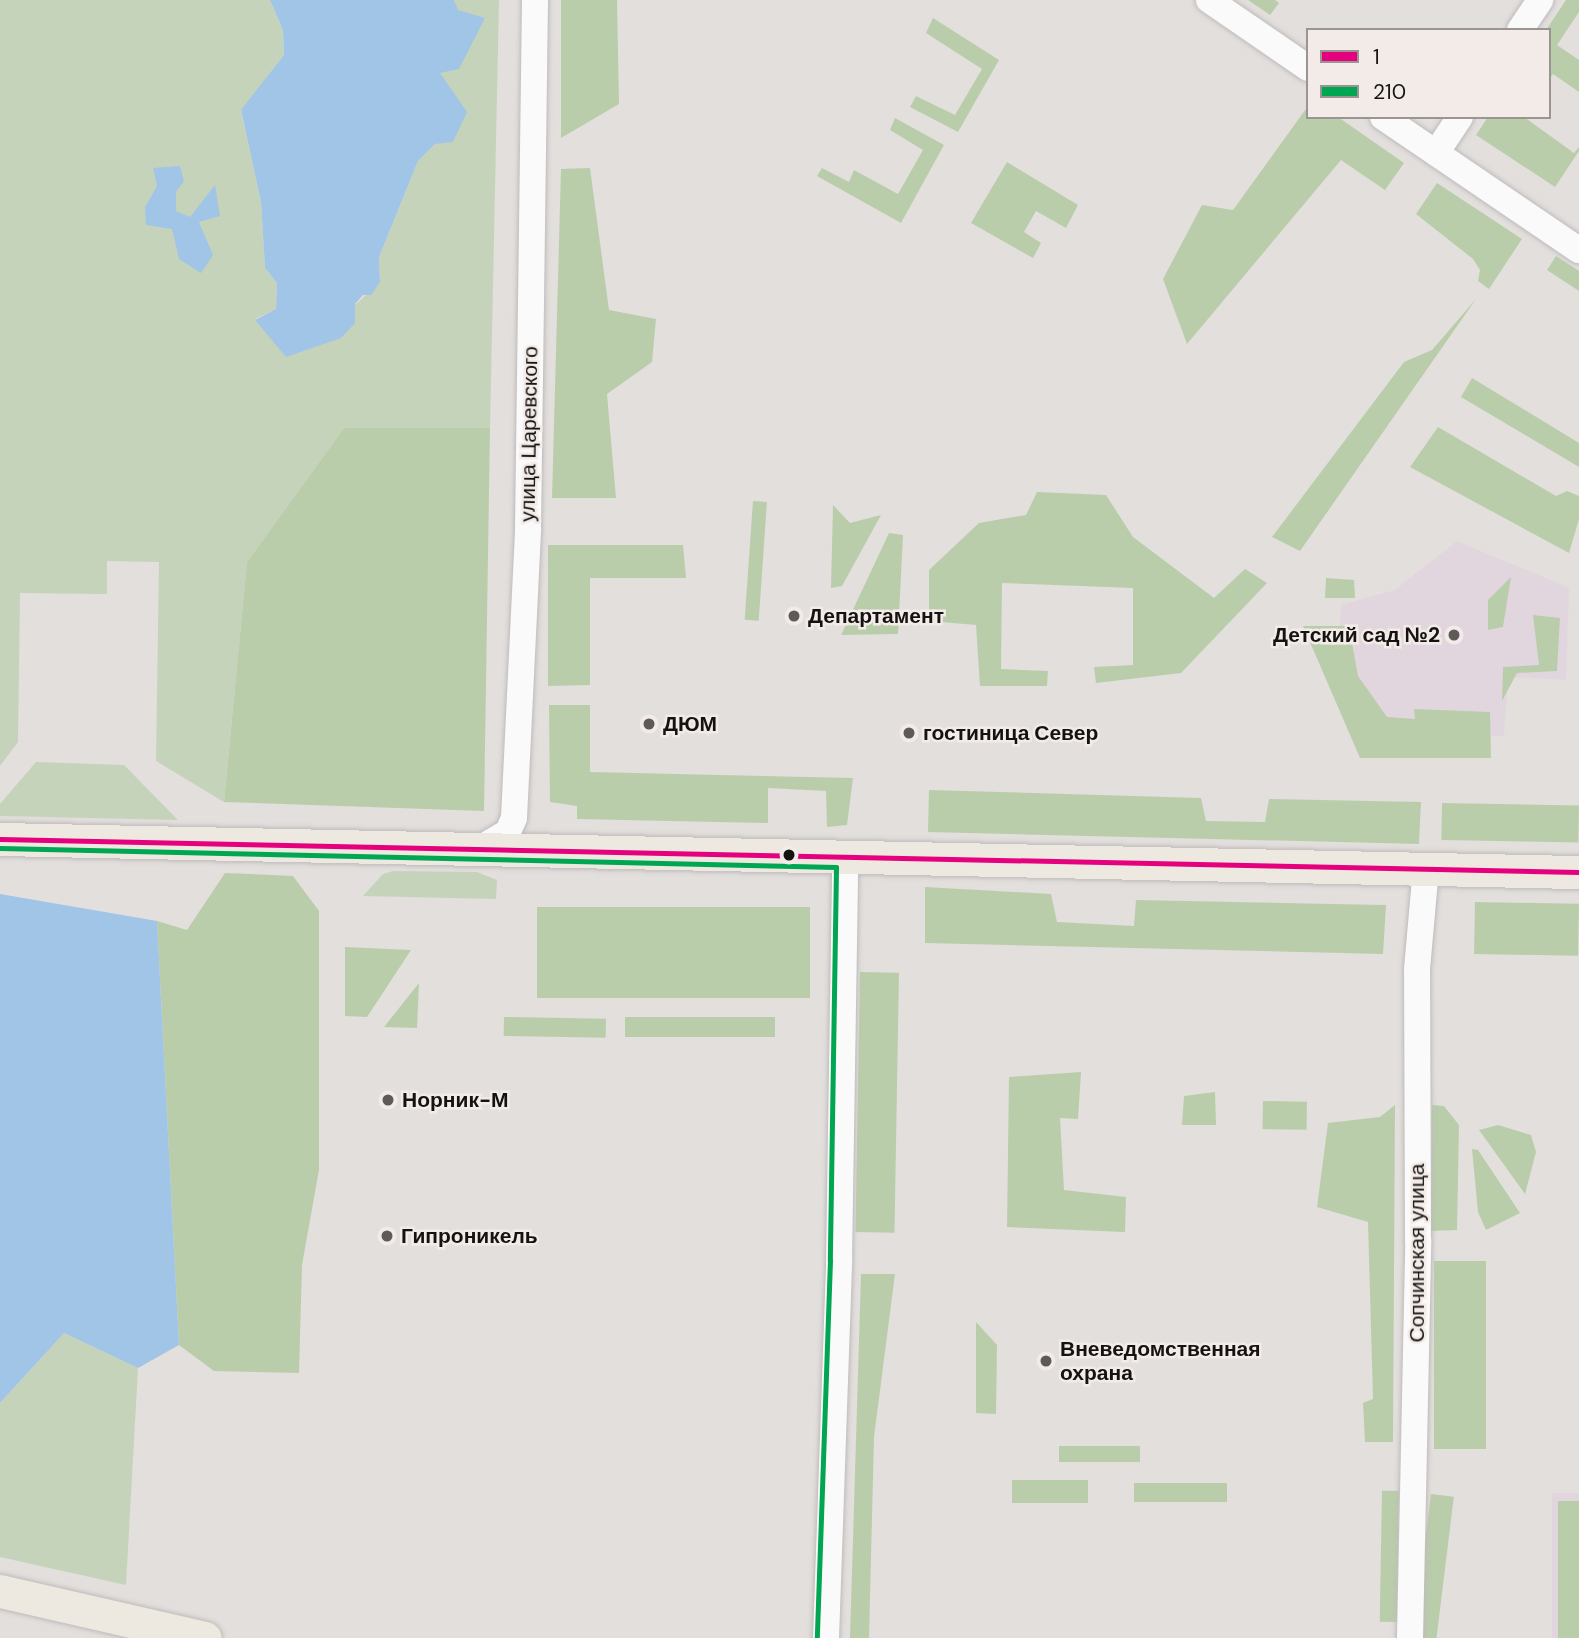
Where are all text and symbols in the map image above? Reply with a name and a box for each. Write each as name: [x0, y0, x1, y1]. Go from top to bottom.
legend: [1306, 28, 1551, 119]
text: 1: [1373, 43, 1380, 71]
text: 210: [1373, 78, 1406, 106]
street label: улица Царевского: [515, 346, 543, 522]
place label: Департамент: [808, 603, 944, 629]
marker: Департамент: [786, 608, 802, 624]
place label: Детский сад №2: [1273, 622, 1440, 648]
marker: Детский сад №2: [1446, 627, 1462, 643]
place label: ДЮМ: [663, 711, 717, 737]
marker: ДЮМ: [641, 716, 657, 732]
place label: гостиница Север: [923, 720, 1098, 746]
marker: гостиница Север: [901, 725, 917, 741]
unlabelled marker: [782, 848, 796, 862]
place label: Норник-М: [402, 1087, 509, 1113]
marker: Норник-М: [380, 1092, 396, 1108]
street label: Сопчинская улица: [1404, 1163, 1430, 1343]
place label: Гипроникель: [401, 1223, 538, 1249]
marker: Гипроникель: [379, 1228, 395, 1244]
place label: Вневедомственная охрана: [1060, 1336, 1261, 1386]
marker: Вневедомственная охрана: [1038, 1353, 1054, 1369]

